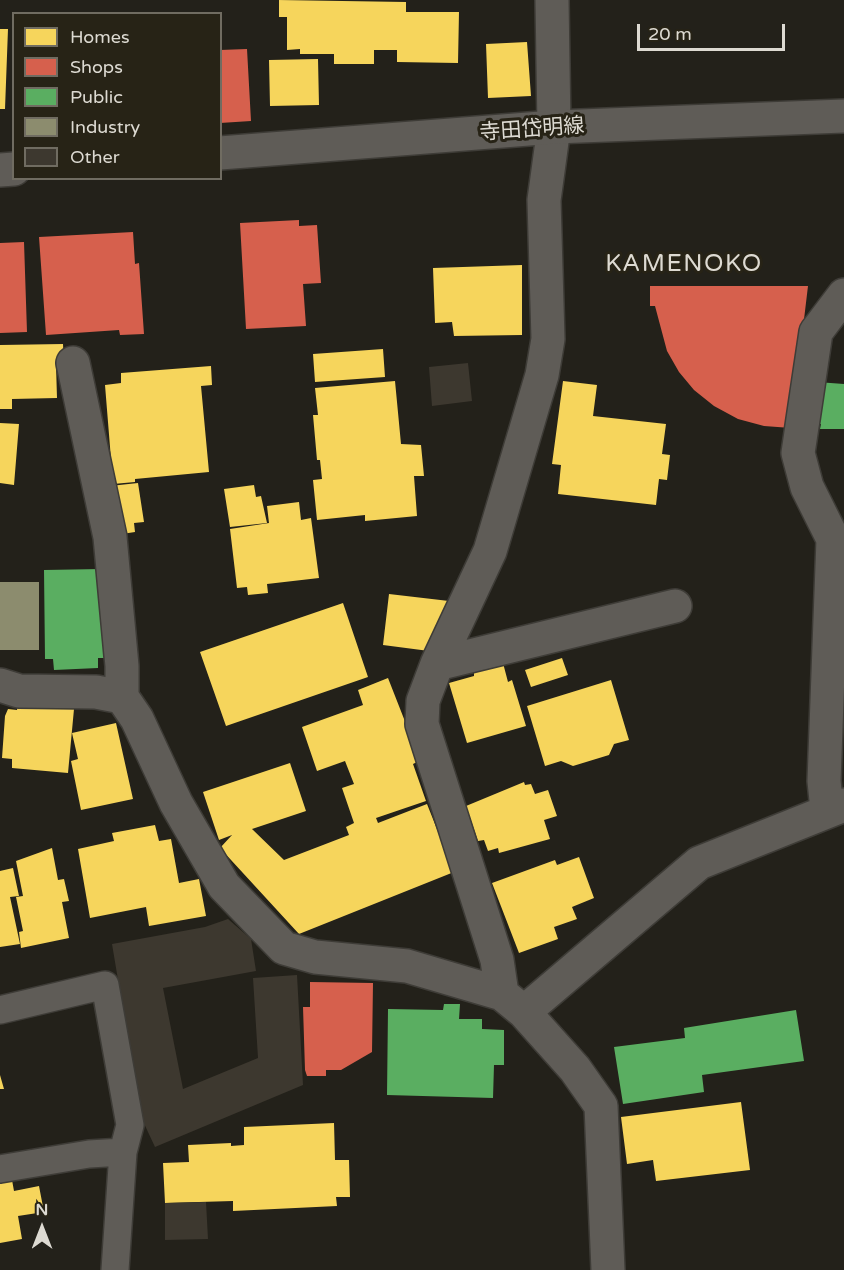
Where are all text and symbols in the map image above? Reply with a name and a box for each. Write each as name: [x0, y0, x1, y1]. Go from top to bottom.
legend: [12, 12, 222, 180]
scale bar: [640, 12, 788, 50]
text: 20 m: [648, 23, 692, 45]
text: Homes: [70, 26, 130, 48]
text: Shops: [70, 56, 123, 78]
text: Public: [70, 86, 123, 108]
street label: 寺田岱明線: [479, 114, 585, 146]
text: Industry: [70, 116, 140, 138]
text: Other: [70, 146, 120, 168]
district label: KAMENOKO: [605, 251, 763, 279]
north arrow: [12, 1198, 72, 1258]
text: N: [36, 1200, 48, 1220]

